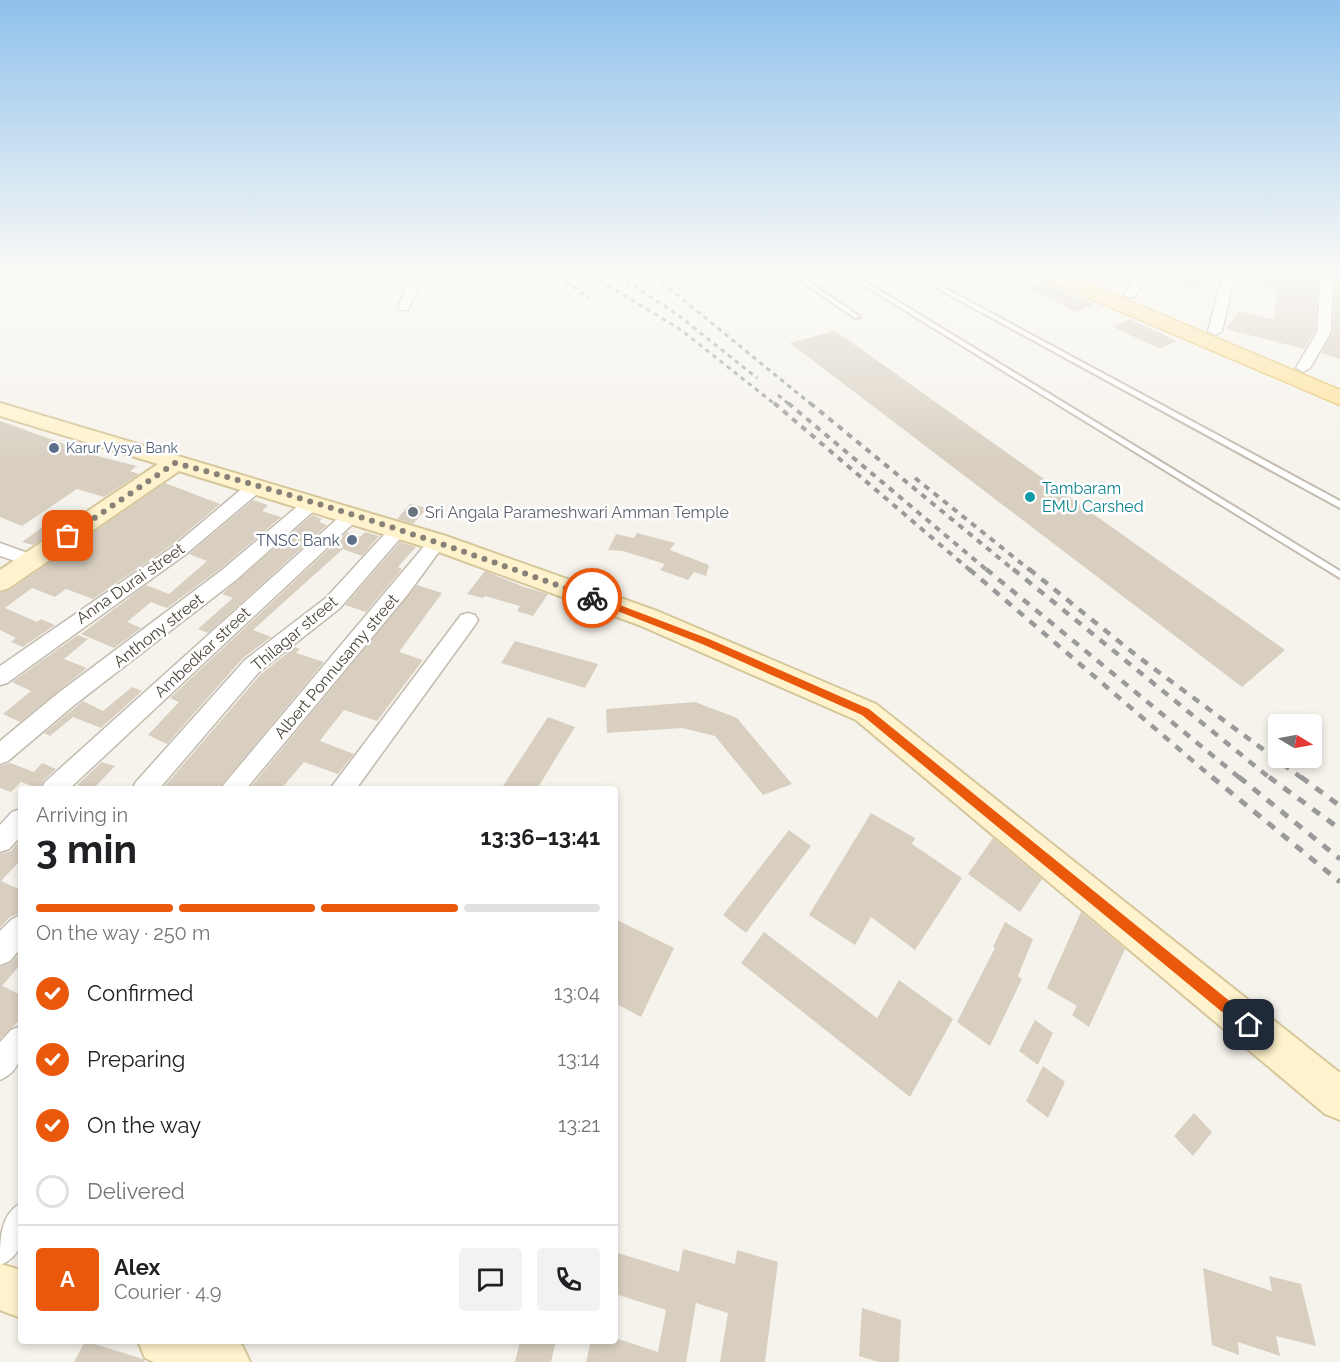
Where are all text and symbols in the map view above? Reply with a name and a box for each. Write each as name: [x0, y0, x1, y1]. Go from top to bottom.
place label: Karur Vysya Bank: [66, 440, 179, 456]
marker: Karur Vysya Bank: [47, 441, 61, 455]
place label: Tambaram EMU Carshed: [1042, 479, 1144, 516]
marker: Tambaram EMU Carshed: [1023, 490, 1037, 504]
place label: Sri Angala Parameshwari Amman Temple: [425, 503, 729, 522]
marker: Sri Angala Parameshwari Amman Temple: [406, 505, 420, 519]
pin: [42, 510, 93, 561]
icon: bag: [51, 519, 84, 552]
place label: TNSC Bank: [256, 531, 341, 550]
marker: TNSC Bank: [345, 533, 359, 547]
street label: Anna Durai street: [73, 539, 189, 628]
courier: [562, 568, 622, 628]
icon: bike: [576, 582, 609, 615]
street label: Anthony street: [110, 589, 207, 671]
street label: Albert Ponnusamy street: [270, 590, 403, 742]
street label: Thilagar street: [248, 592, 342, 675]
street label: Ambedkar street: [151, 603, 255, 702]
north arrow: [1268, 714, 1322, 768]
map controls: [1268, 714, 1322, 768]
text: Arriving in: [36, 803, 128, 827]
text: 13:36–13:41: [481, 824, 600, 850]
text: 3 min: [36, 826, 137, 872]
text: On the way · 250 m: [36, 921, 210, 945]
icon: check: [36, 977, 69, 1010]
text: Confirmed: [87, 980, 194, 1006]
text: 13:04: [554, 981, 600, 1005]
pin: [1223, 999, 1274, 1050]
icon: home: [1232, 1008, 1265, 1041]
icon: check: [36, 1043, 69, 1076]
text: Preparing: [87, 1046, 185, 1072]
text: 13:14: [558, 1047, 600, 1071]
icon: check: [36, 1109, 69, 1142]
text: On the way: [87, 1112, 201, 1138]
text: 13:21: [558, 1113, 600, 1137]
text: Delivered: [87, 1178, 185, 1204]
button: chat: [459, 1248, 522, 1311]
button: phone: [537, 1248, 600, 1311]
text: Alex: [114, 1254, 160, 1280]
text: A: [60, 1266, 75, 1292]
text: Courier · 4.9: [114, 1280, 222, 1304]

